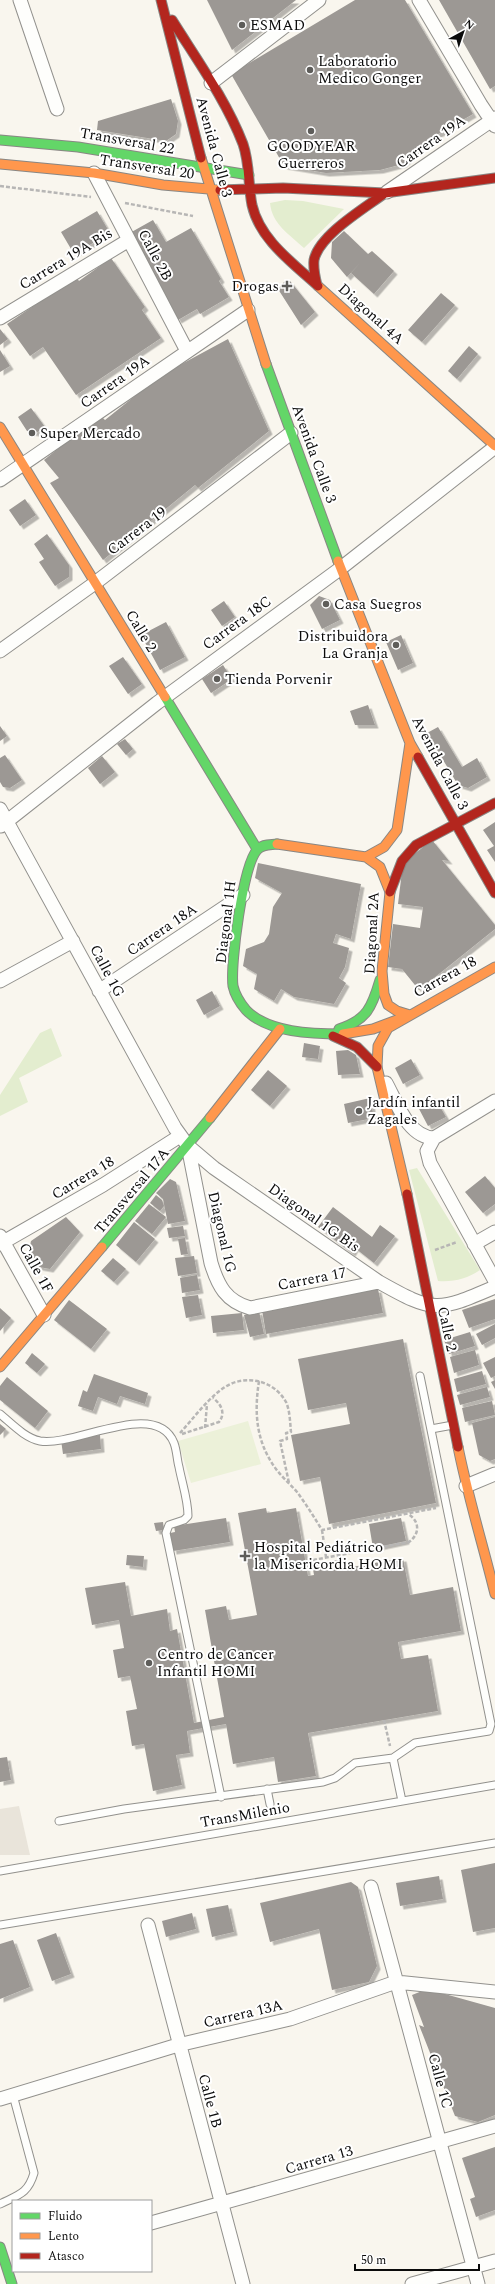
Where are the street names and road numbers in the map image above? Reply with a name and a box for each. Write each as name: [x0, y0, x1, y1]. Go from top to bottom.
street label: Avenida Calle 3: [190, 94, 239, 200]
street label: Carrera 19A: [391, 109, 471, 175]
street label: Transversal 22: [78, 121, 176, 161]
street label: Transversal 20: [98, 148, 196, 186]
street label: Carrera 19A Bis: [15, 222, 117, 296]
street label: Calle 2B: [132, 225, 178, 285]
street label: Diagonal 4A: [333, 278, 409, 350]
street label: Carrera 19A: [75, 349, 155, 415]
street label: Avenida Calle 3: [286, 401, 343, 507]
street label: Carrera 19: [102, 501, 172, 561]
street label: Carrera 18C: [198, 590, 276, 656]
street label: Calle 2: [119, 606, 163, 656]
street label: Avenida Calle 3: [406, 712, 475, 814]
street label: Diagonal 1H: [210, 879, 242, 965]
street label: Diagonal 2A: [358, 891, 386, 975]
street label: Carrera 18A: [122, 898, 202, 962]
street label: Calle 1G: [83, 940, 131, 1002]
street label: Carrera 18: [409, 950, 481, 1004]
street label: Transversal 17A: [89, 1143, 175, 1239]
street label: Carrera 18: [47, 1150, 119, 1206]
street label: Diagonal 1G Bis: [263, 1178, 365, 1258]
street label: Diagonal 1G: [201, 1189, 243, 1275]
street label: Calle 1F: [13, 1239, 59, 1297]
street label: Carrera 17: [276, 1261, 348, 1297]
street label: Calle 2: [431, 1304, 463, 1354]
street label: TransMilenio: [198, 1796, 292, 1834]
street label: Carrera 13A: [201, 1994, 285, 2034]
street label: Calle 1C: [422, 2051, 458, 2111]
street label: Calle 1B: [192, 2071, 228, 2131]
street label: Carrera 13: [282, 2139, 356, 2181]

